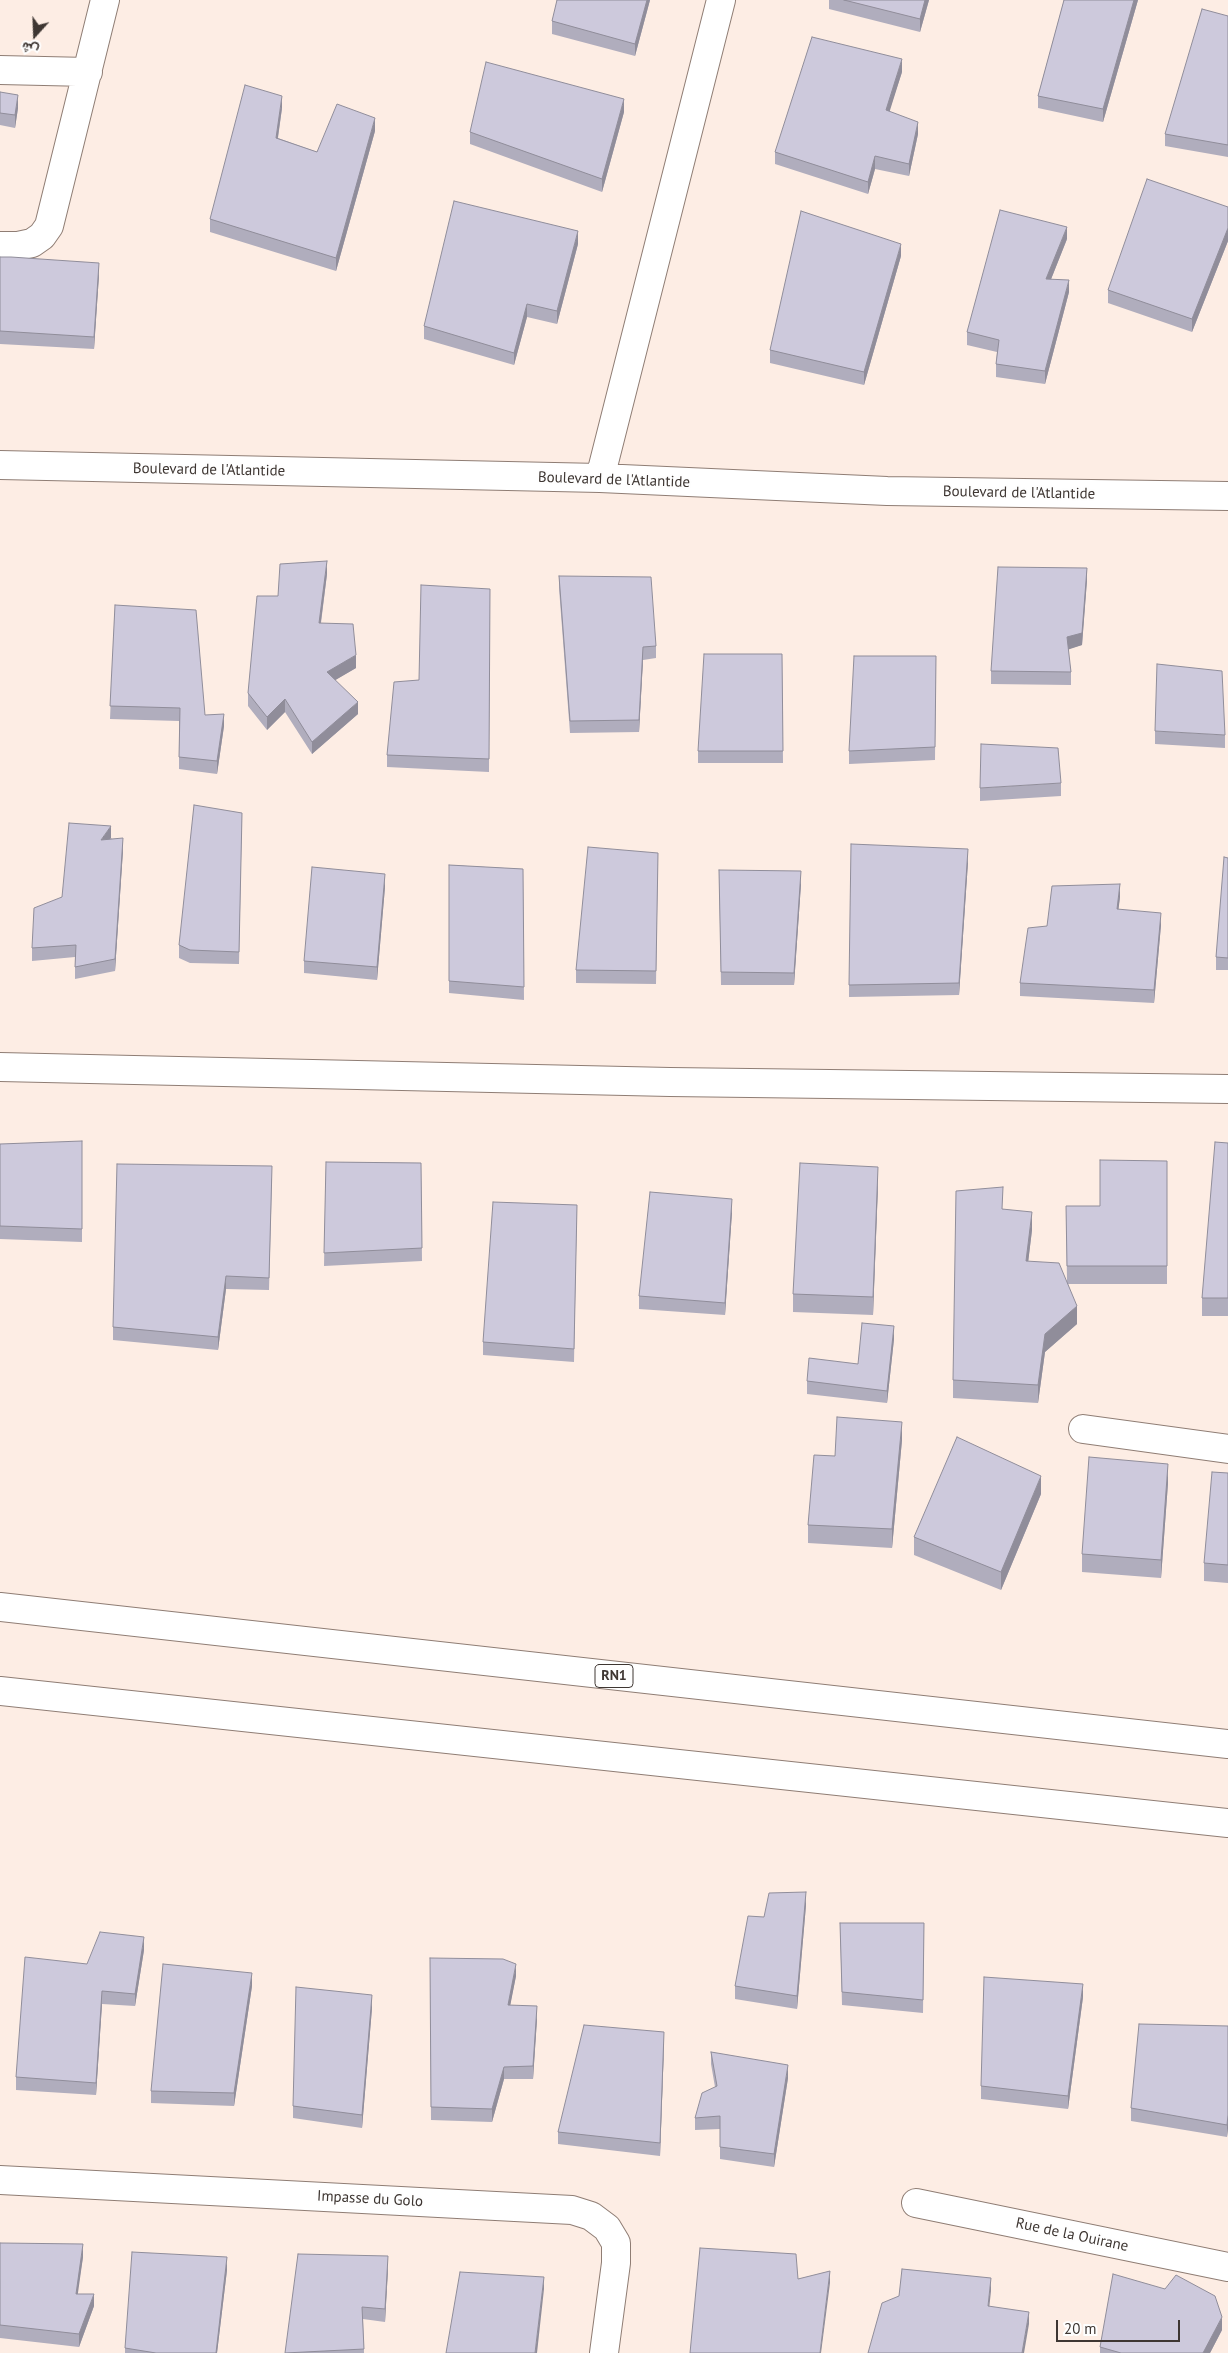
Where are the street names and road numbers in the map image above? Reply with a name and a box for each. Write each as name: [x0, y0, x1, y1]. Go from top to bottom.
street label: Boulevard de l'Atlantide: [133, 460, 285, 480]
street label: Boulevard de l'Atlantide: [538, 468, 690, 492]
street label: Boulevard de l'Atlantide: [943, 483, 1095, 503]
road number: RN1: [595, 1664, 633, 1688]
street label: Impasse du Golo: [317, 2187, 423, 2211]
street label: Rue de la Ouirane: [1014, 2214, 1130, 2256]

